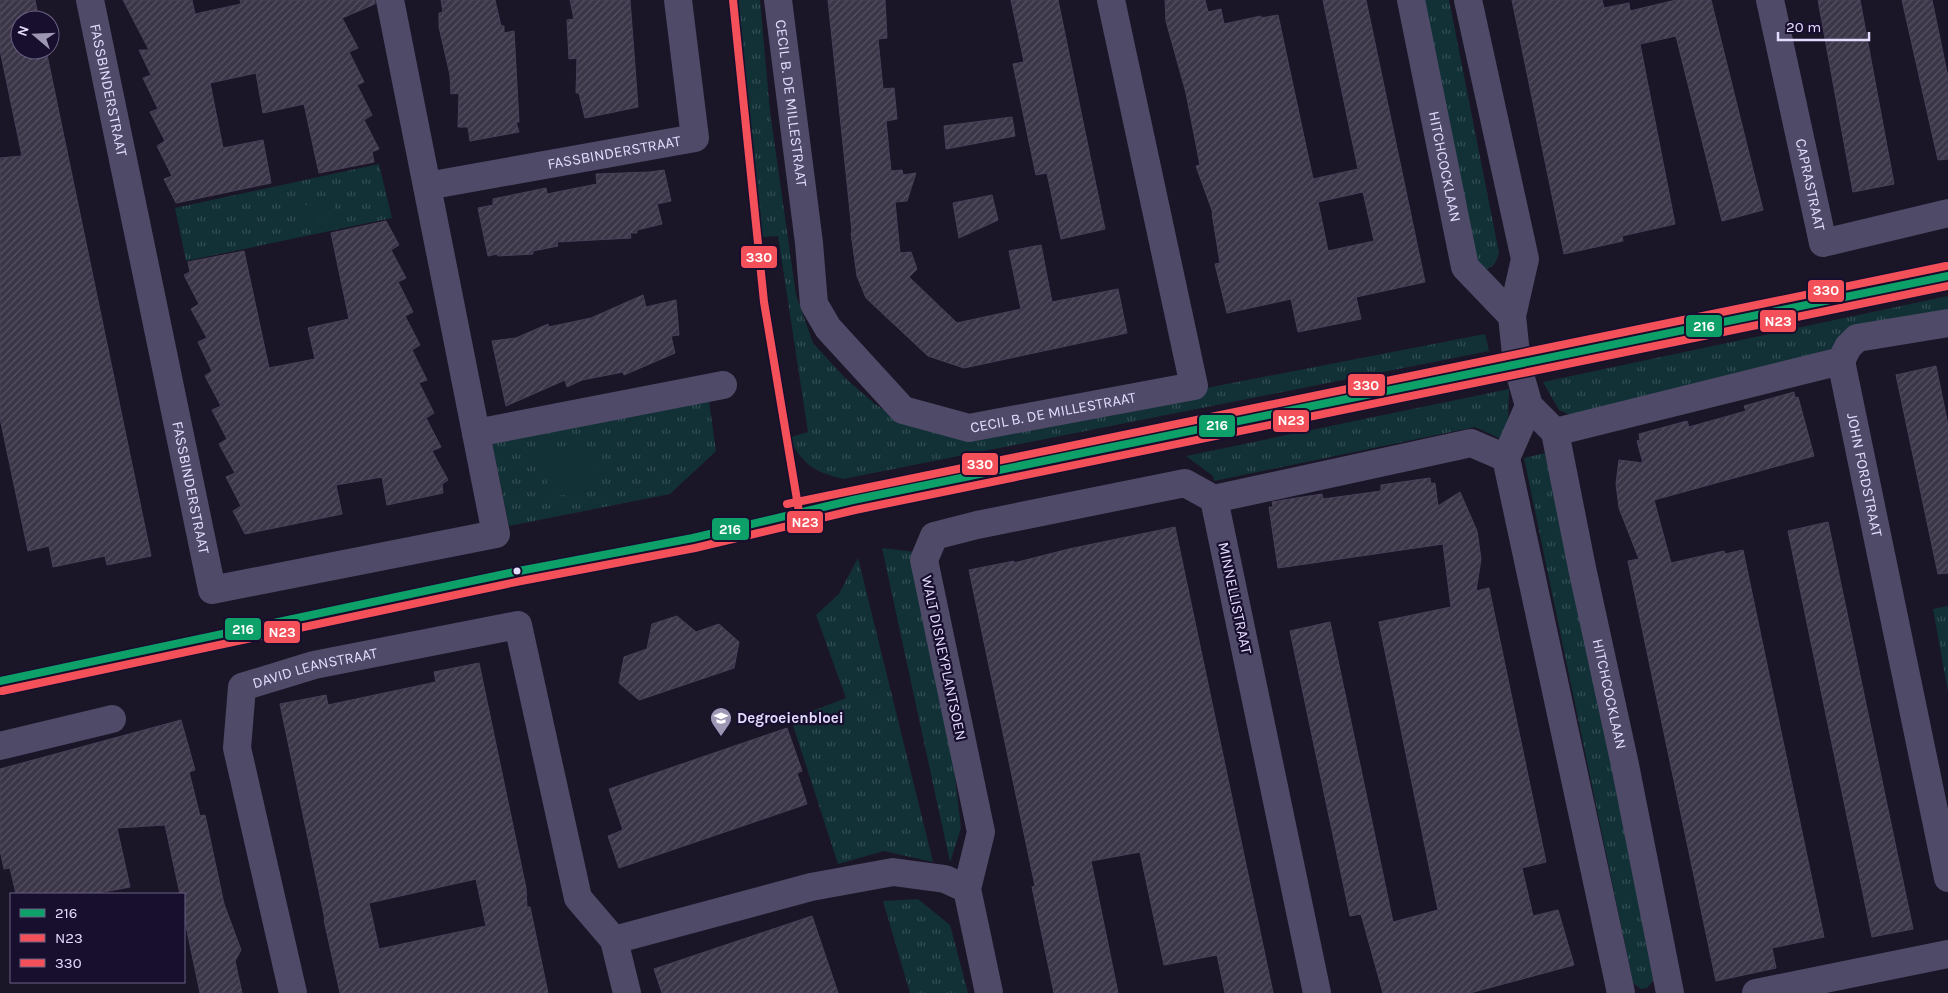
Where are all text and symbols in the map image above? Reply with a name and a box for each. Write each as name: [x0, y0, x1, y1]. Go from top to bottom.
north arrow: [10, 10, 60, 60]
scale bar: [1778, 10, 1869, 42]
street label: CECIL B. DE MILLESTRAAT: [772, 18, 811, 188]
text: 20 m: [1786, 18, 1821, 36]
street label: FASSBINDERSTRAAT: [86, 22, 131, 159]
text: N: [14, 23, 33, 38]
street label: HITCHCOCKLAAN: [1425, 110, 1465, 224]
street label: FASSBINDERSTRAAT: [546, 132, 683, 173]
street label: CAPRASTRAAT: [1791, 137, 1829, 233]
line badge: 330: [740, 245, 778, 269]
text: 330: [746, 249, 772, 266]
line badge: 330: [1807, 279, 1845, 303]
text: 330: [1813, 282, 1839, 299]
line badge: N23: [1759, 309, 1797, 333]
text: N23: [1764, 313, 1792, 330]
line badge: 216: [1685, 314, 1723, 338]
text: 216: [1693, 318, 1715, 335]
line badge: 330: [1347, 373, 1386, 397]
text: 330: [1353, 377, 1379, 394]
street label: CECIL B. DE MILLESTRAAT: [969, 388, 1138, 437]
line badge: N23: [1272, 409, 1310, 433]
street label: JOHN FORDSTRAAT: [1843, 411, 1886, 539]
text: N23: [1277, 412, 1305, 429]
line badge: 216: [1198, 414, 1236, 438]
text: 216: [1206, 417, 1228, 434]
street label: FASSBINDERSTRAAT: [168, 420, 213, 556]
line badge: 330: [961, 452, 999, 476]
text: 330: [967, 456, 993, 473]
line badge: N23: [786, 510, 824, 534]
text: N23: [791, 514, 819, 531]
line badge: 216: [711, 517, 750, 541]
text: 216: [719, 521, 741, 538]
street label: MINNELLISTRAAT: [1214, 540, 1256, 656]
unlabelled marker: [512, 566, 522, 576]
street label: WALT DISNEYPLANTSOEN: [918, 574, 970, 742]
line badge: 216: [224, 617, 262, 641]
line badge: N23: [263, 620, 301, 644]
text: 216: [232, 621, 254, 638]
text: N23: [268, 624, 296, 641]
street label: HITCHCOCKLAAN: [1589, 637, 1630, 751]
street label: DAVID LEANSTRAAT: [250, 644, 379, 692]
school or university icon: Degroeienbloei: [709, 706, 733, 737]
place label: Degroeienbloei: [737, 709, 844, 727]
legend: [10, 893, 185, 983]
text: 216: [55, 904, 77, 922]
text: N23: [55, 929, 83, 947]
text: 330: [55, 954, 82, 972]

